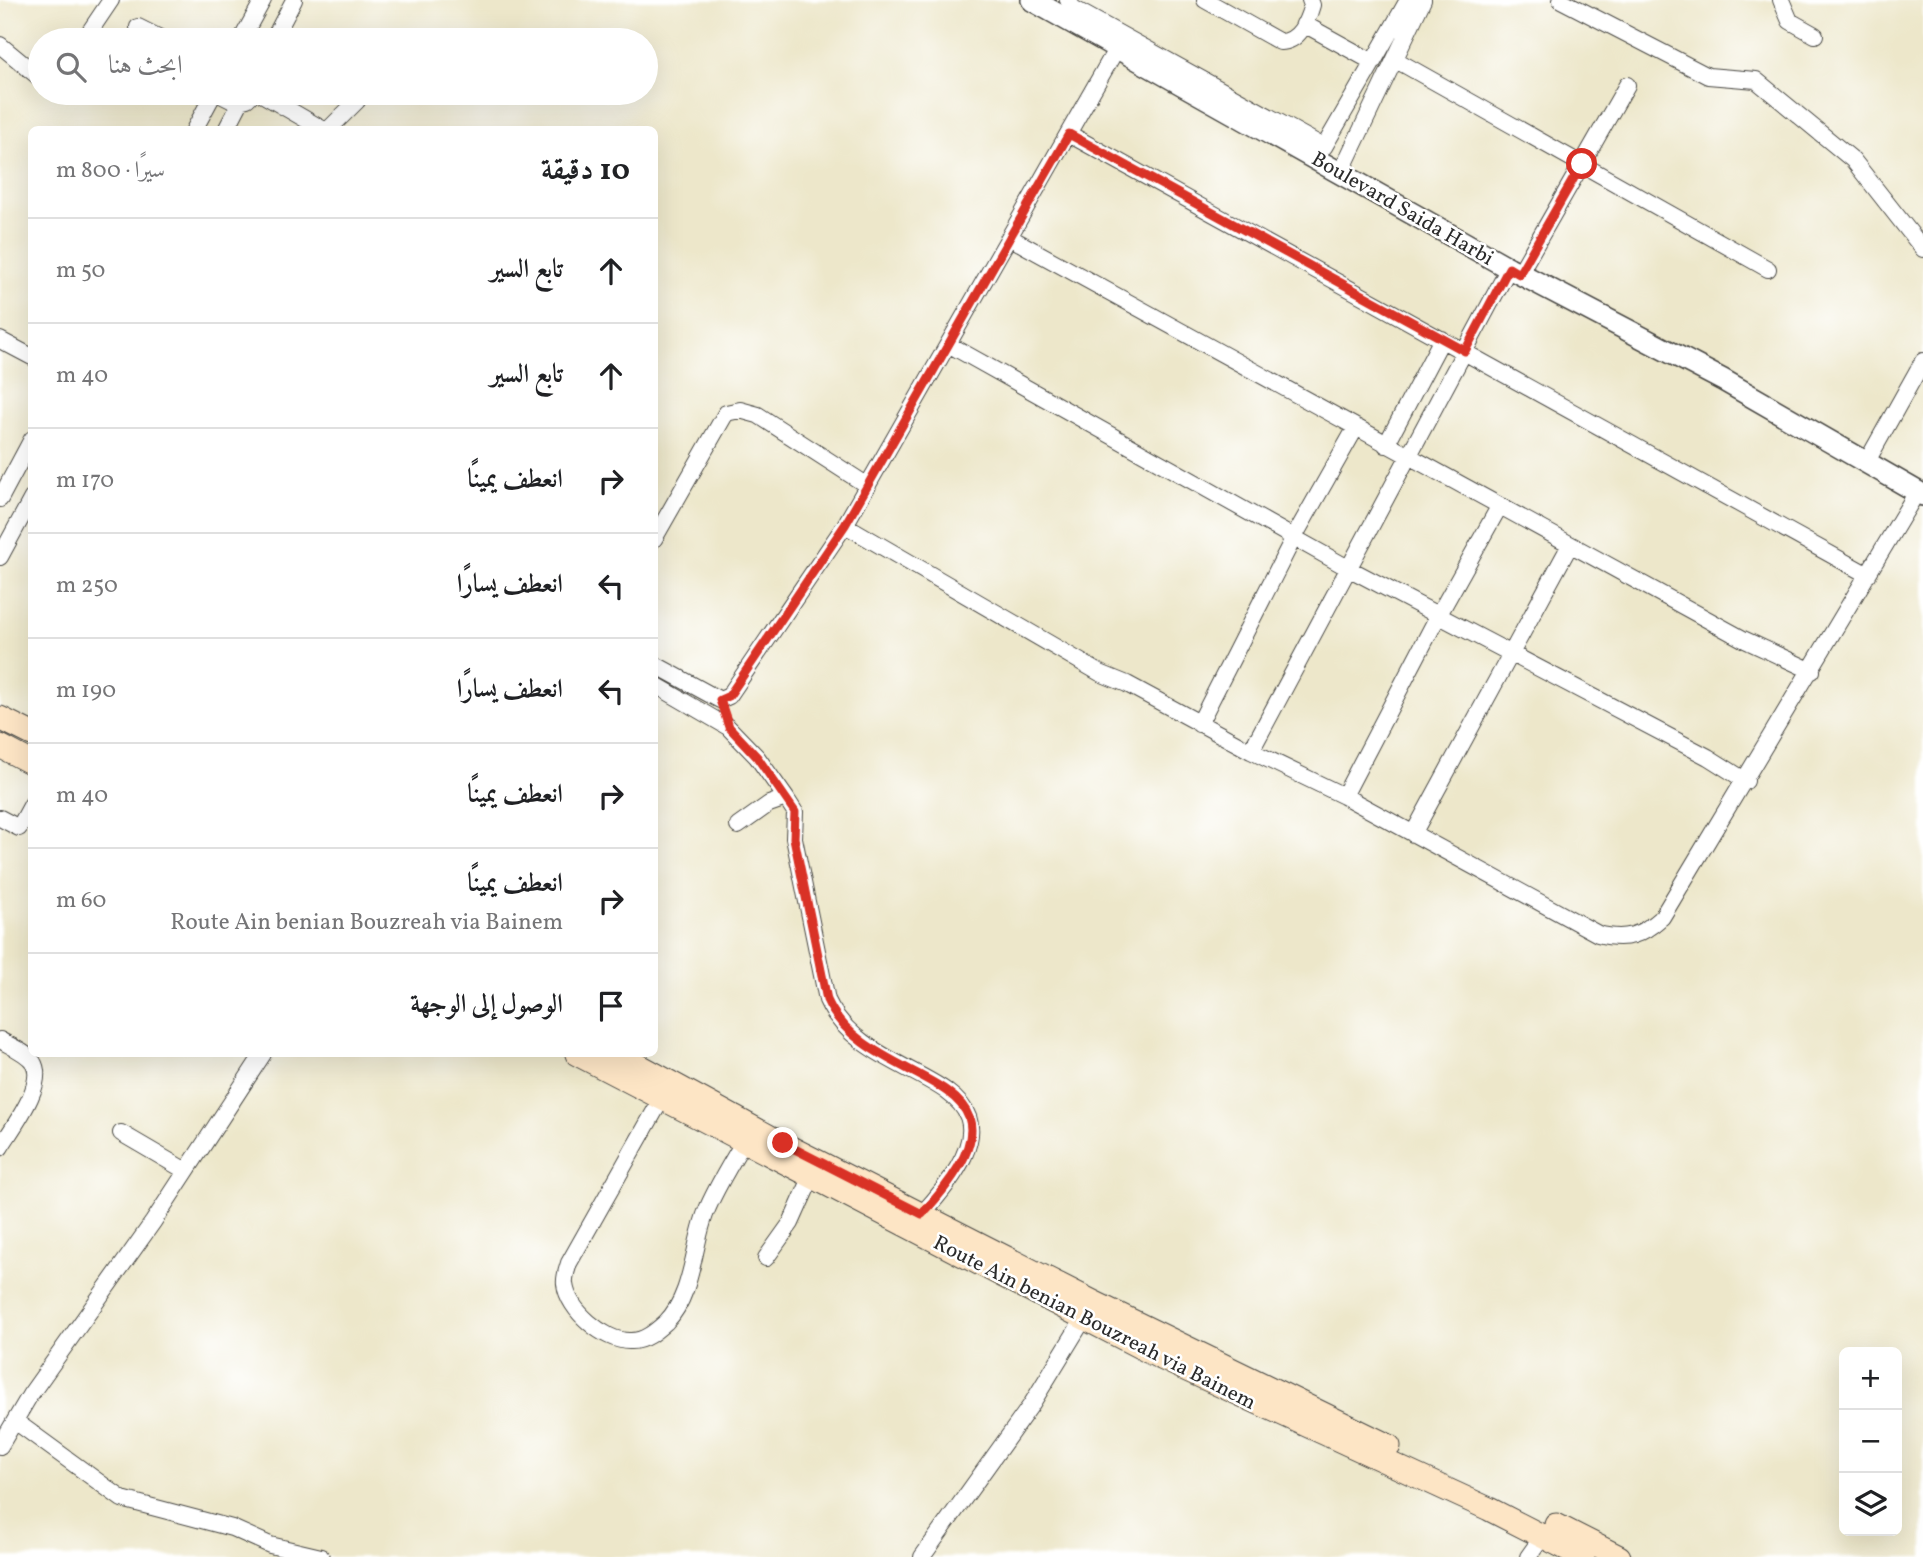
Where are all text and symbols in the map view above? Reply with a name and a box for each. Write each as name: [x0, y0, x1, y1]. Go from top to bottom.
search box: [28, 28, 658, 105]
icon: search: [52, 48, 90, 86]
text: ابحث هنا: [108, 48, 183, 84]
street label: Boulevard Saida Harbi: [1306, 145, 1499, 273]
route start: [1566, 148, 1597, 179]
text: 10 دقيقة: [541, 150, 630, 192]
text: سيرًا · 800 m: [56, 155, 165, 187]
text: تابع السير: [490, 252, 563, 288]
icon: ahead: [592, 252, 630, 290]
text: 50 m: [56, 255, 105, 287]
text: تابع السير: [490, 357, 563, 393]
icon: ahead: [592, 357, 630, 395]
text: 40 m: [56, 360, 108, 392]
text: انعطف يمينًا: [467, 462, 563, 498]
icon: right: [592, 462, 630, 500]
text: 170 m: [56, 465, 114, 497]
text: انعطف يسارًا: [457, 567, 563, 603]
icon: left: [592, 567, 630, 605]
text: 250 m: [56, 570, 118, 602]
text: انعطف يسارًا: [457, 672, 563, 708]
icon: left: [592, 672, 630, 710]
text: 190 m: [56, 675, 116, 707]
text: انعطف يمينًا: [467, 777, 563, 813]
icon: right: [592, 777, 630, 815]
text: 40 m: [56, 780, 108, 812]
text: انعطف يمينًا: [467, 866, 563, 902]
icon: right: [592, 882, 630, 920]
text: 60 m: [56, 885, 106, 917]
text: Route Ain benian Bouzreah via Bainem: [170, 907, 563, 939]
text: الوصول إلى الوجهة: [410, 987, 563, 1023]
icon: arrive: [592, 987, 630, 1025]
route end: [767, 1127, 798, 1158]
street label: Route Ain benian Bouzreah via Bainem: [928, 1229, 1261, 1418]
map controls: [1839, 1347, 1902, 1536]
button: +: [1839, 1347, 1902, 1410]
button: −: [1839, 1410, 1902, 1473]
button: layers: [1839, 1473, 1902, 1536]

